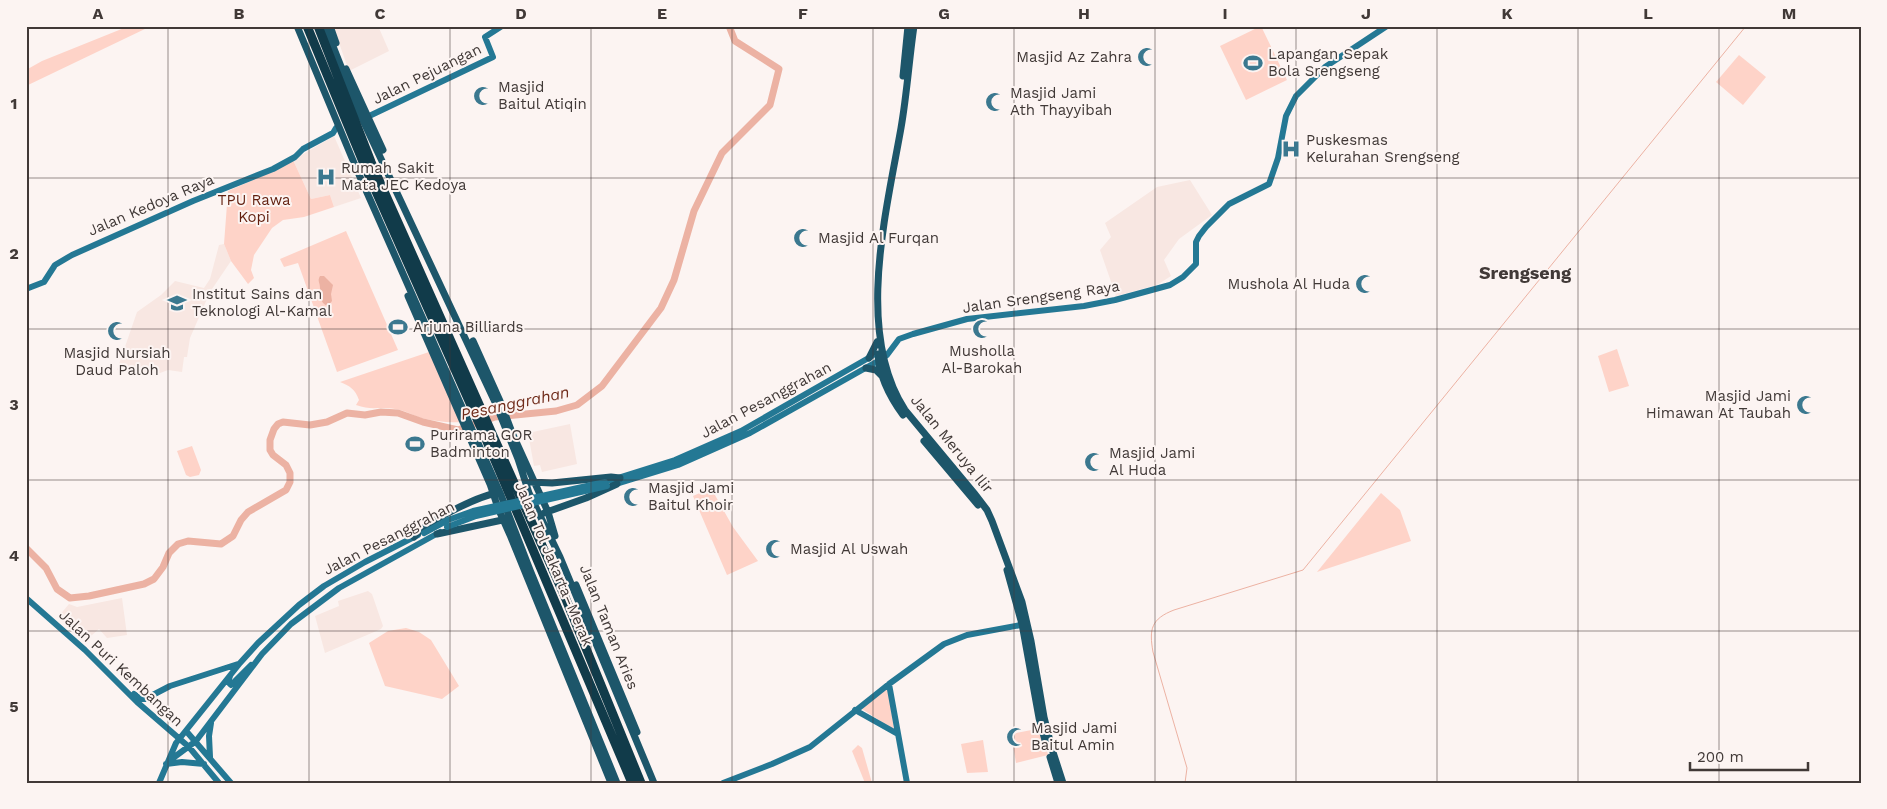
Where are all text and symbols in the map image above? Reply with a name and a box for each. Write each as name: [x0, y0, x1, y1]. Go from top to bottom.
text: A: [93, 4, 104, 23]
text: B: [234, 4, 245, 23]
text: C: [375, 4, 386, 23]
text: D: [515, 4, 527, 23]
text: E: [657, 4, 667, 23]
text: F: [798, 4, 808, 23]
text: G: [938, 4, 950, 23]
text: H: [1078, 4, 1090, 23]
text: I: [1222, 4, 1228, 23]
text: J: [1361, 4, 1371, 23]
text: K: [1501, 4, 1513, 23]
text: L: [1643, 4, 1653, 23]
text: M: [1782, 4, 1796, 23]
street label: Jalan Pejuangan: [370, 40, 484, 108]
place label: Lapangan Sepak Bola Srengseng: [1268, 45, 1389, 80]
mosque icon: Masjid Az Zahra: [1136, 46, 1158, 68]
place label: Masjid Az Zahra: [1016, 48, 1133, 66]
sports icon: Lapangan Sepak Bola Srengseng: [1242, 52, 1264, 74]
place label: Masjid Baitul Atiqin: [498, 78, 587, 113]
place label: Masjid Jami Ath Thayyibah: [1010, 84, 1112, 119]
mosque icon: Masjid Baitul Atiqin: [472, 85, 494, 107]
mosque icon: Masjid Jami Ath Thayyibah: [984, 91, 1006, 113]
text: 1: [11, 94, 17, 113]
place label: Puskesmas Kelurahan Srengseng: [1306, 131, 1459, 166]
hospital icon: Puskesmas Kelurahan Srengseng: [1280, 138, 1302, 160]
place label: Rumah Sakit Mata JEC Kedoya: [341, 159, 467, 194]
hospital icon: Rumah Sakit Mata JEC Kedoya: [315, 166, 337, 188]
street label: Jalan Kedoya Raya: [85, 170, 217, 240]
park label: TPU Rawa Kopi: [217, 191, 291, 226]
mosque icon: Masjid Al Furqan: [792, 227, 814, 249]
place label: Masjid Al Furqan: [818, 229, 939, 247]
text: 2: [9, 244, 19, 263]
district label: Srengseng: [1479, 262, 1572, 283]
mosque icon: Mushola Al Huda: [1354, 273, 1376, 295]
place label: Mushola Al Huda: [1227, 275, 1351, 293]
street label: Jalan Srengseng Raya: [961, 277, 1121, 317]
place label: Institut Sains dan Teknologi Al-Kamal: [192, 285, 332, 320]
school or university icon: Institut Sains dan Teknologi Al-Kamal: [166, 292, 188, 314]
sports icon: Arjuna Billiards: [387, 316, 409, 338]
place label: Arjuna Billiards: [413, 318, 524, 336]
mosque icon: Musholla Al-Barokah: [971, 318, 993, 340]
mosque icon: Masjid Nursiah Daud Paloh: [106, 320, 128, 342]
place label: Musholla Al-Barokah: [942, 342, 1022, 377]
place label: Masjid Nursiah Daud Paloh: [63, 344, 171, 379]
street label: Jalan Pesanggrahan: [698, 358, 834, 442]
water label: Pesanggrahan: [459, 382, 571, 424]
place label: Masjid Jami Himawan At Taubah: [1646, 387, 1791, 422]
street label: Jalan Meruya Ilir: [907, 391, 997, 497]
mosque icon: Masjid Jami Himawan At Taubah: [1795, 394, 1817, 416]
text: 3: [9, 395, 19, 414]
place label: Purirama GOR Badminton: [430, 426, 533, 461]
sports icon: Purirama GOR Badminton: [404, 433, 426, 455]
place label: Masjid Jami Al Huda: [1109, 444, 1195, 479]
mosque icon: Masjid Jami Al Huda: [1083, 451, 1105, 473]
street label: Jalan Tol Jakarta–Merak: [511, 479, 597, 649]
place label: Masjid Jami Baitul Khoir: [648, 479, 734, 514]
mosque icon: Masjid Jami Baitul Khoir: [622, 486, 644, 508]
street label: Jalan Pesanggrahan: [320, 497, 458, 579]
mosque icon: Masjid Al Uswah: [764, 538, 786, 560]
place label: Masjid Al Uswah: [790, 540, 908, 558]
text: 4: [9, 546, 19, 565]
street label: Jalan Taman Aries: [576, 562, 642, 692]
street label: Jalan Puri Kembangan: [55, 606, 187, 730]
text: 5: [9, 697, 19, 716]
place label: Masjid Jami Baitul Amin: [1031, 719, 1117, 754]
mosque icon: Masjid Jami Baitul Amin: [1005, 726, 1027, 748]
scale bar: [1690, 739, 1807, 771]
text: 200 m: [1697, 748, 1744, 766]

